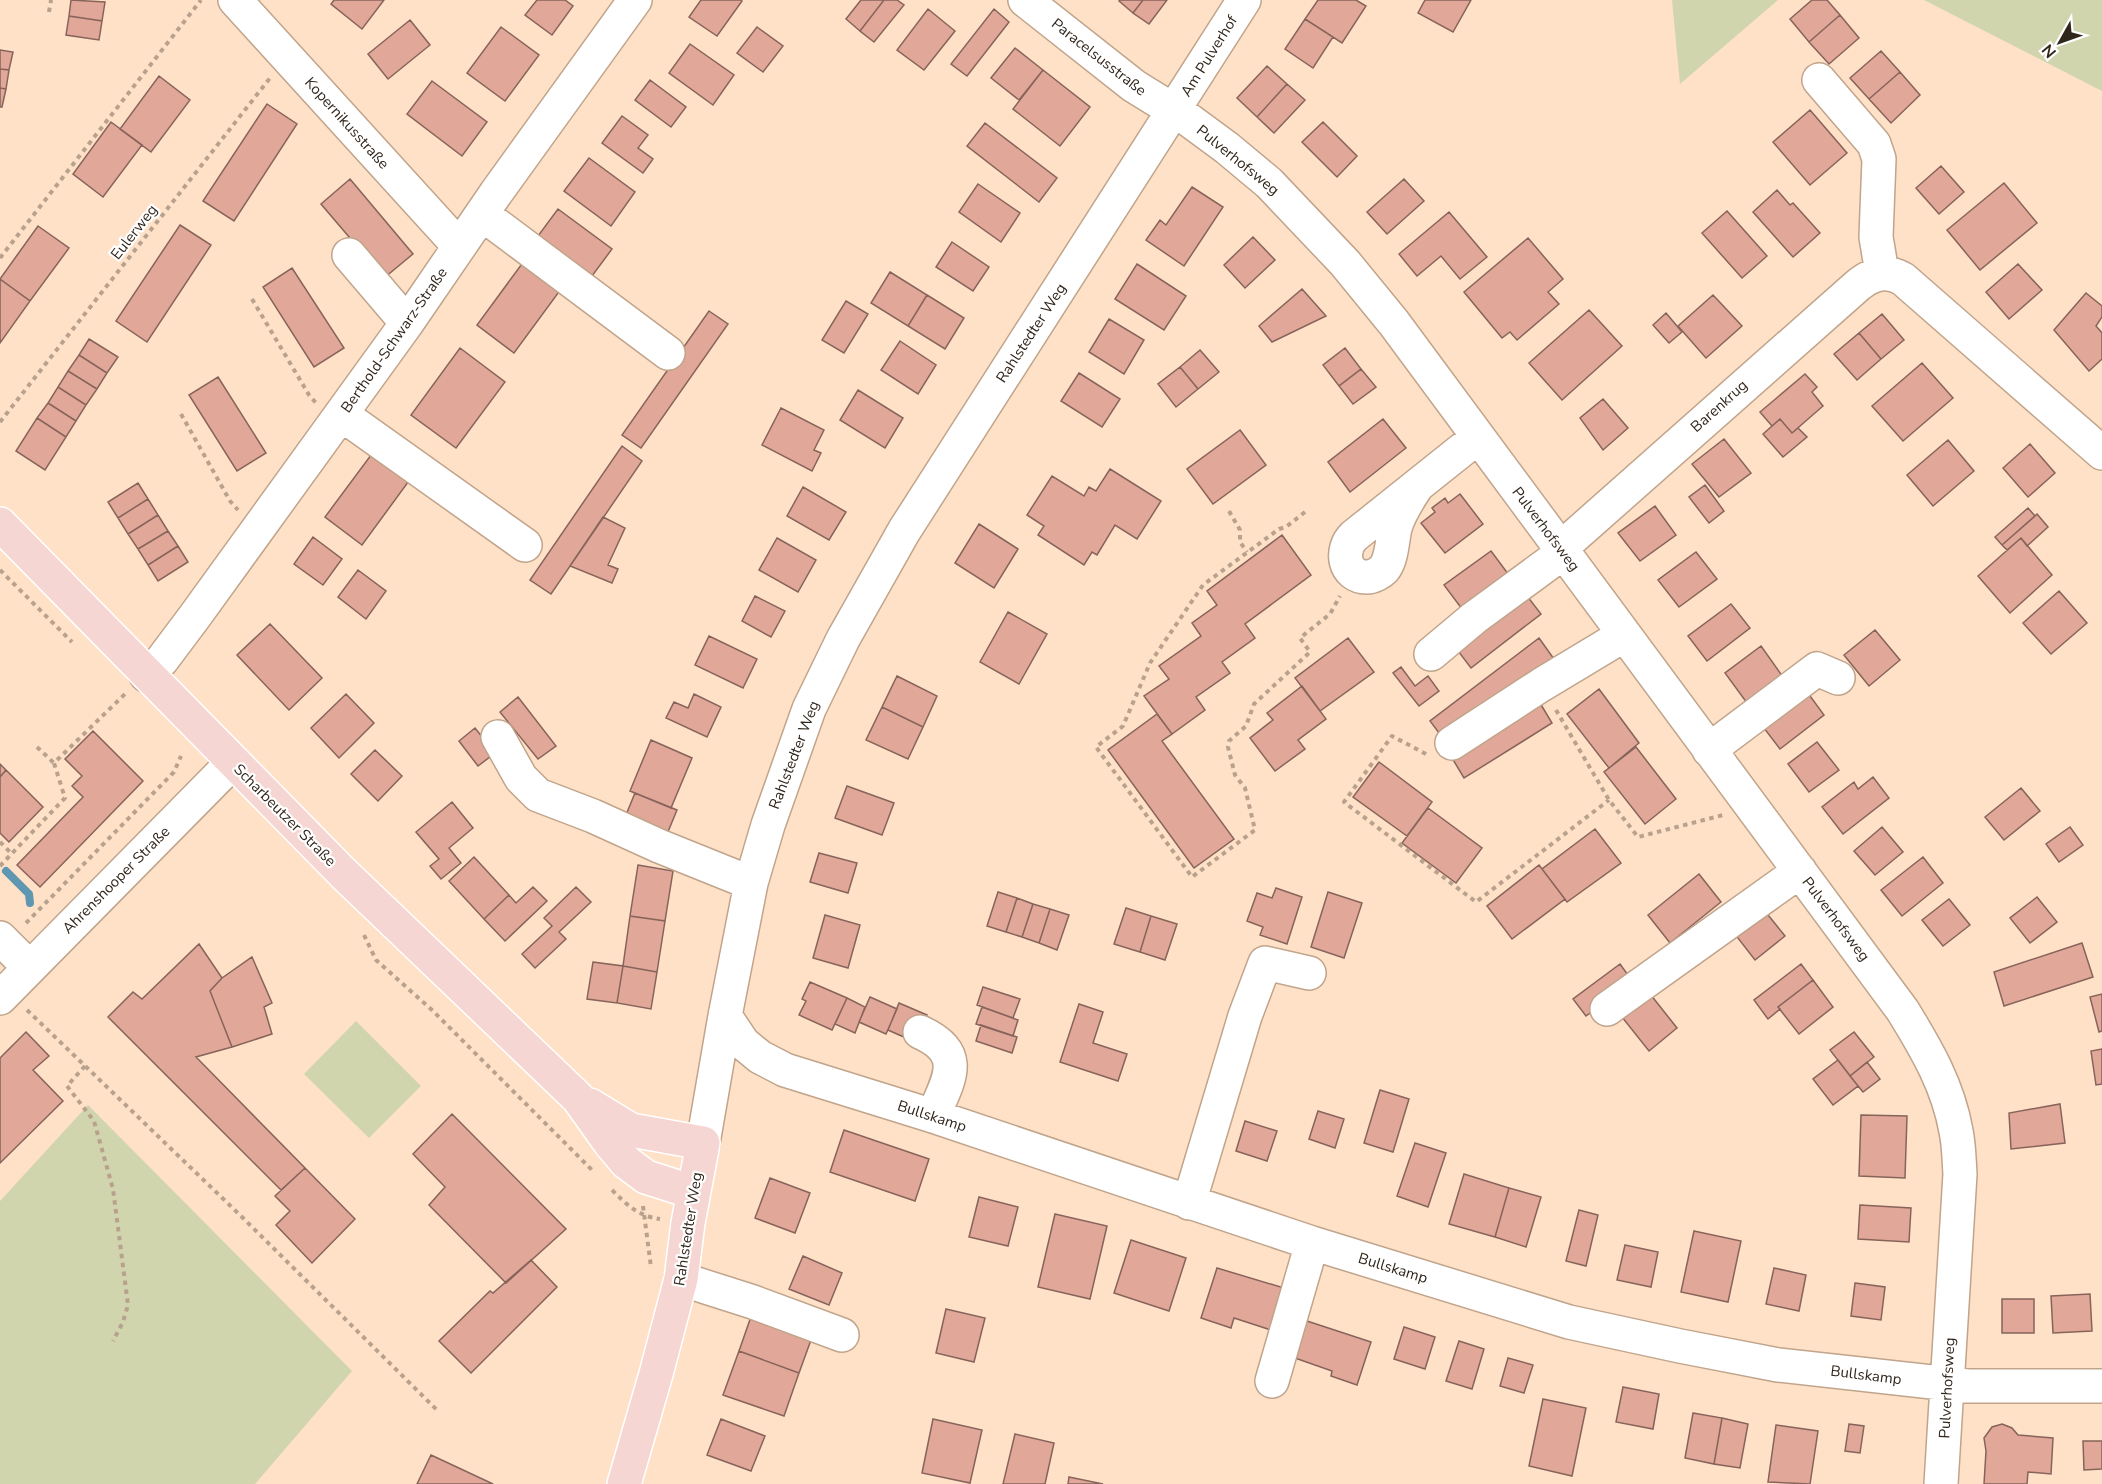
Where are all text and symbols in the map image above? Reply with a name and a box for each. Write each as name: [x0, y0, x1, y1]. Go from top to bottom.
street label: Am Pulverhof: [1176, 11, 1243, 101]
north arrow: [2030, 12, 2090, 72]
street label: Paracelsusstraße: [1047, 14, 1151, 100]
text: N: [2037, 39, 2062, 63]
street label: Kopernikusstraße: [300, 73, 394, 173]
street label: Pulverhofsweg: [1192, 120, 1284, 200]
street label: Eulerweg: [106, 200, 162, 264]
street label: Berthold-Schwarz-Straße: [336, 263, 452, 417]
street label: Rahlstedter Weg: [991, 279, 1071, 387]
street label: Barenkrug: [1686, 375, 1752, 437]
street label: Pulverhofsweg: [1508, 483, 1584, 575]
street label: Rahlstedter Weg: [764, 698, 824, 812]
street label: Scharbeutzer Straße: [229, 759, 341, 871]
street label: Ahrenshooper Straße: [58, 822, 174, 938]
street label: Pulverhofsweg: [1798, 873, 1874, 965]
street label: Bullskamp: [895, 1095, 969, 1137]
street label: Rahlstedter Weg: [669, 1171, 707, 1287]
street label: Bullskamp: [1356, 1248, 1430, 1288]
street label: Pulverhofsweg: [1934, 1337, 1960, 1439]
street label: Bullskamp: [1829, 1361, 1903, 1389]

